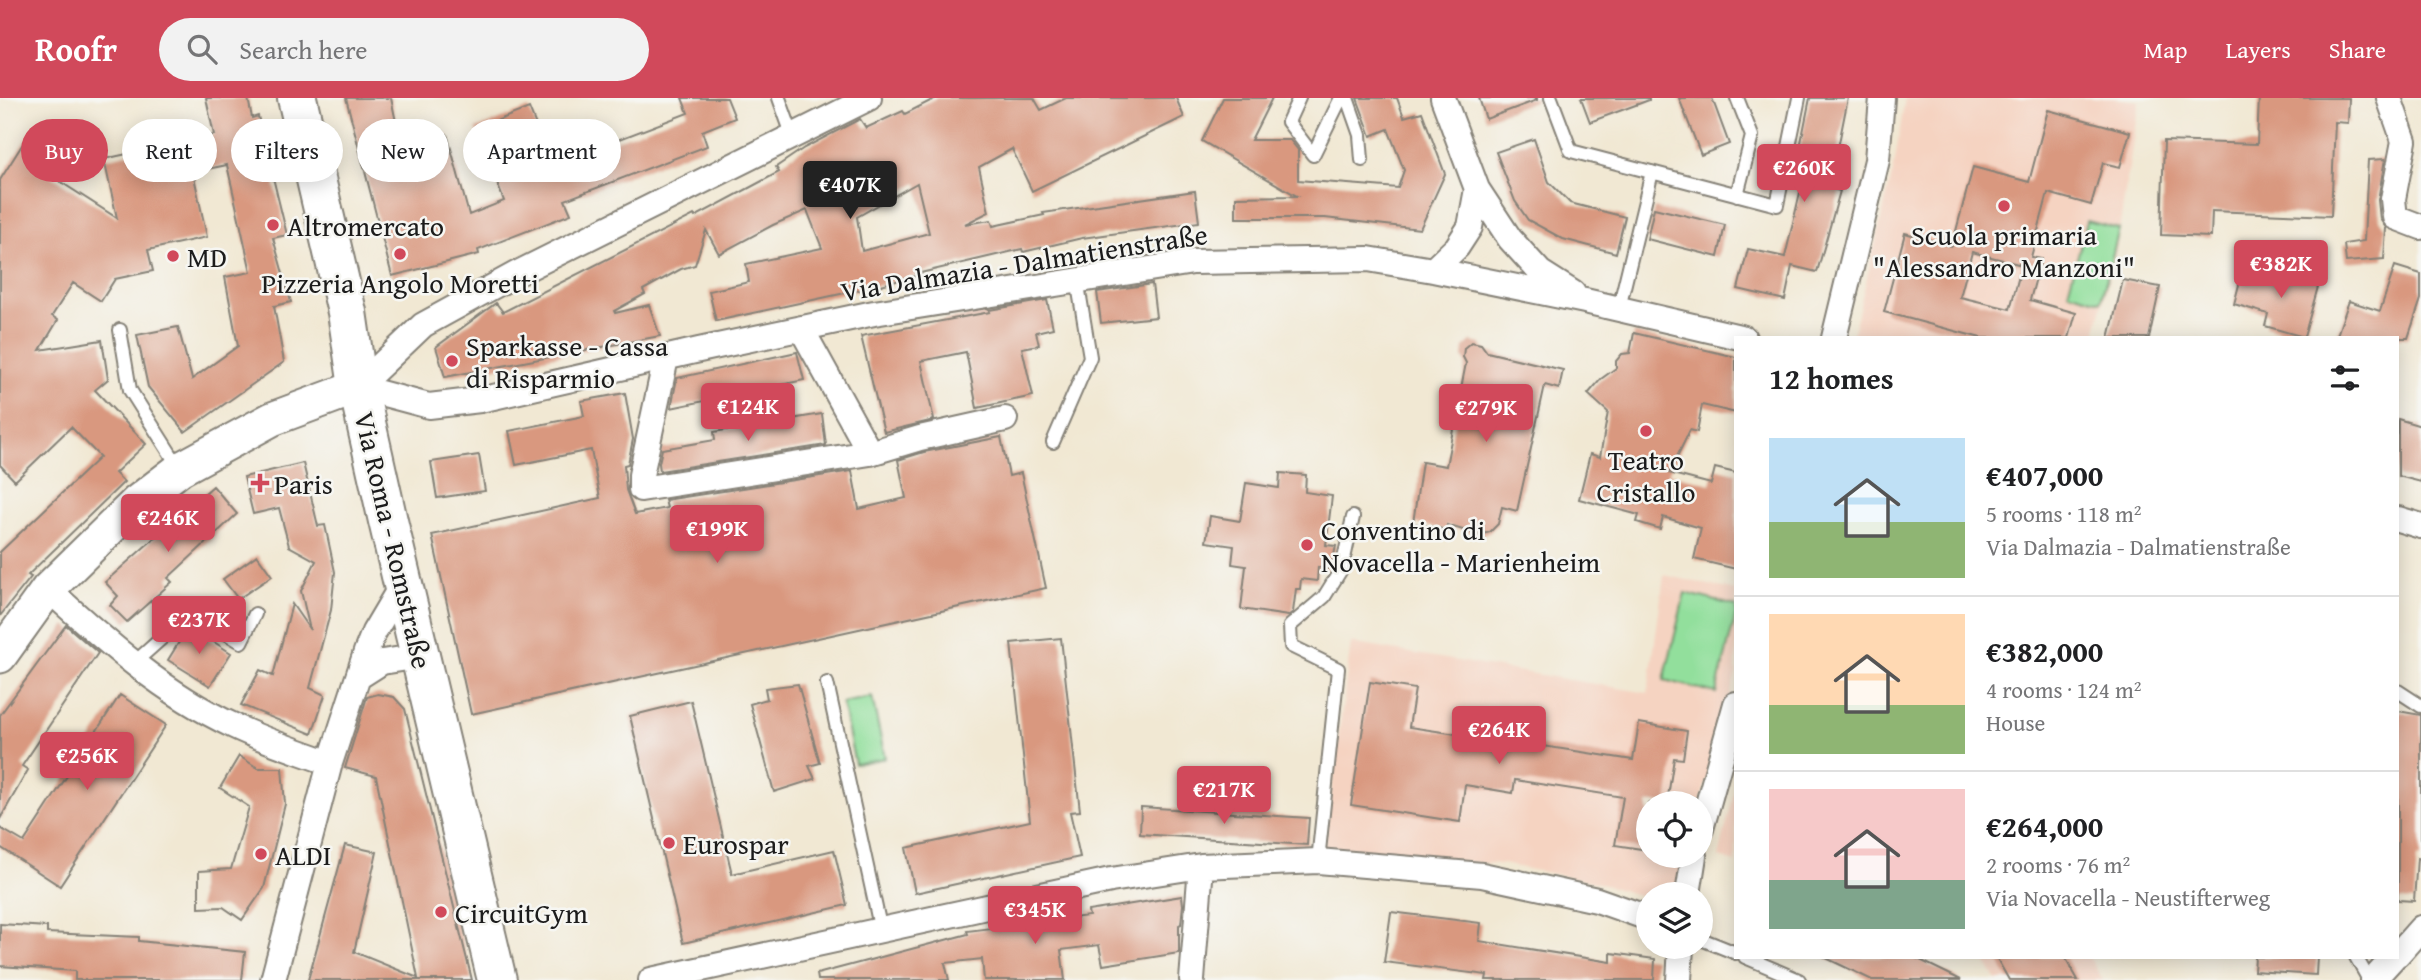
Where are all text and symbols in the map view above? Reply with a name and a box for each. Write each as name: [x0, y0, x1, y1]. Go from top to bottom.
search box: [159, 18, 649, 81]
text: Roofr: [35, 25, 117, 73]
icon: search: [183, 30, 221, 68]
text: Search here: [239, 30, 368, 69]
text: Map: [2144, 32, 2187, 67]
text: Layers: [2225, 32, 2291, 67]
text: Share: [2329, 32, 2386, 67]
chip: Buy: [21, 119, 108, 182]
chip: Rent: [122, 119, 217, 182]
chip: Filters: [231, 119, 343, 182]
chip: New: [357, 119, 449, 182]
chip: Apartment: [463, 119, 621, 182]
pin: €260K: [1755, 144, 1853, 204]
text: €260K: [1773, 150, 1835, 183]
pin: €407K: [801, 162, 899, 221]
text: €407K: [819, 167, 881, 200]
marker: Scuola primaria "Alessandro Manzoni": [1996, 198, 2012, 214]
place label: Altromercato: [287, 205, 444, 246]
street label: Via Dalmazia - Dalmatienstraße: [838, 213, 1210, 311]
place label: Scuola primaria "Alessandro Manzoni": [1873, 214, 2135, 287]
marker: Altromercato: [265, 217, 281, 233]
place label: MD: [187, 236, 227, 277]
pin: €382K: [2232, 240, 2330, 300]
marker: Pizzeria Angolo Moretti: [392, 246, 408, 262]
text: €382K: [2250, 246, 2312, 279]
marker: MD: [165, 248, 181, 264]
place label: Pizzeria Angolo Moretti: [261, 262, 539, 303]
place label: Sparkasse - Cassa di Risparmio: [466, 325, 669, 398]
marker: Sparkasse - Cassa di Risparmio: [444, 353, 460, 369]
text: 12 homes: [1769, 356, 1894, 400]
icon: filters: [2326, 359, 2364, 397]
pin: €124K: [699, 384, 797, 443]
pin: €279K: [1437, 384, 1535, 444]
text: €124K: [717, 389, 779, 422]
text: €279K: [1455, 390, 1517, 423]
street label: Via Roma - Romstraße: [345, 408, 443, 672]
marker: Teatro Cristallo: [1638, 423, 1654, 439]
place label: Teatro Cristallo: [1597, 439, 1695, 512]
text: €407,000: [1986, 453, 2103, 497]
place label: Paris: [274, 463, 333, 504]
icon: home: [1825, 466, 1909, 550]
marker: Paris: [252, 475, 268, 491]
pin: €246K: [119, 494, 217, 554]
text: 5 rooms · 118 m²: [1986, 497, 2141, 530]
text: €246K: [137, 500, 199, 533]
pin: €199K: [668, 505, 766, 565]
place label: Conventino di Novacella - Marienheim: [1321, 509, 1600, 582]
text: €199K: [686, 511, 748, 544]
text: Via Dalmazia - Dalmatienstraße: [1986, 530, 2291, 563]
marker: Conventino di Novacella - Marienheim: [1299, 537, 1315, 553]
pin: €237K: [150, 596, 248, 656]
text: €237K: [168, 602, 230, 635]
text: €382,000: [1986, 629, 2103, 673]
icon: home: [1825, 642, 1909, 726]
text: 4 rooms · 124 m²: [1986, 673, 2141, 706]
pin: €264K: [1450, 706, 1548, 766]
text: House: [1986, 706, 2045, 739]
text: €264K: [1468, 712, 1530, 745]
pin: €256K: [38, 732, 136, 792]
text: €256K: [56, 738, 118, 771]
pin: €217K: [1175, 766, 1273, 826]
text: €217K: [1193, 772, 1255, 805]
map controls: [1636, 791, 1713, 959]
button: locate: [1636, 791, 1713, 868]
text: €264,000: [1986, 804, 2103, 848]
icon: home: [1825, 817, 1909, 901]
place label: Eurospar: [683, 823, 789, 864]
place label: ALDI: [275, 834, 331, 875]
marker: Eurospar: [661, 835, 677, 851]
marker: ALDI: [253, 846, 269, 862]
text: 2 rooms · 76 m²: [1986, 848, 2130, 881]
text: Via Novacella - Neustifterweg: [1986, 881, 2270, 914]
button: layers: [1636, 882, 1713, 959]
pin: €345K: [986, 886, 1084, 946]
place label: CircuitGym: [455, 892, 588, 933]
text: €345K: [1004, 892, 1066, 925]
marker: CircuitGym: [433, 904, 449, 920]

